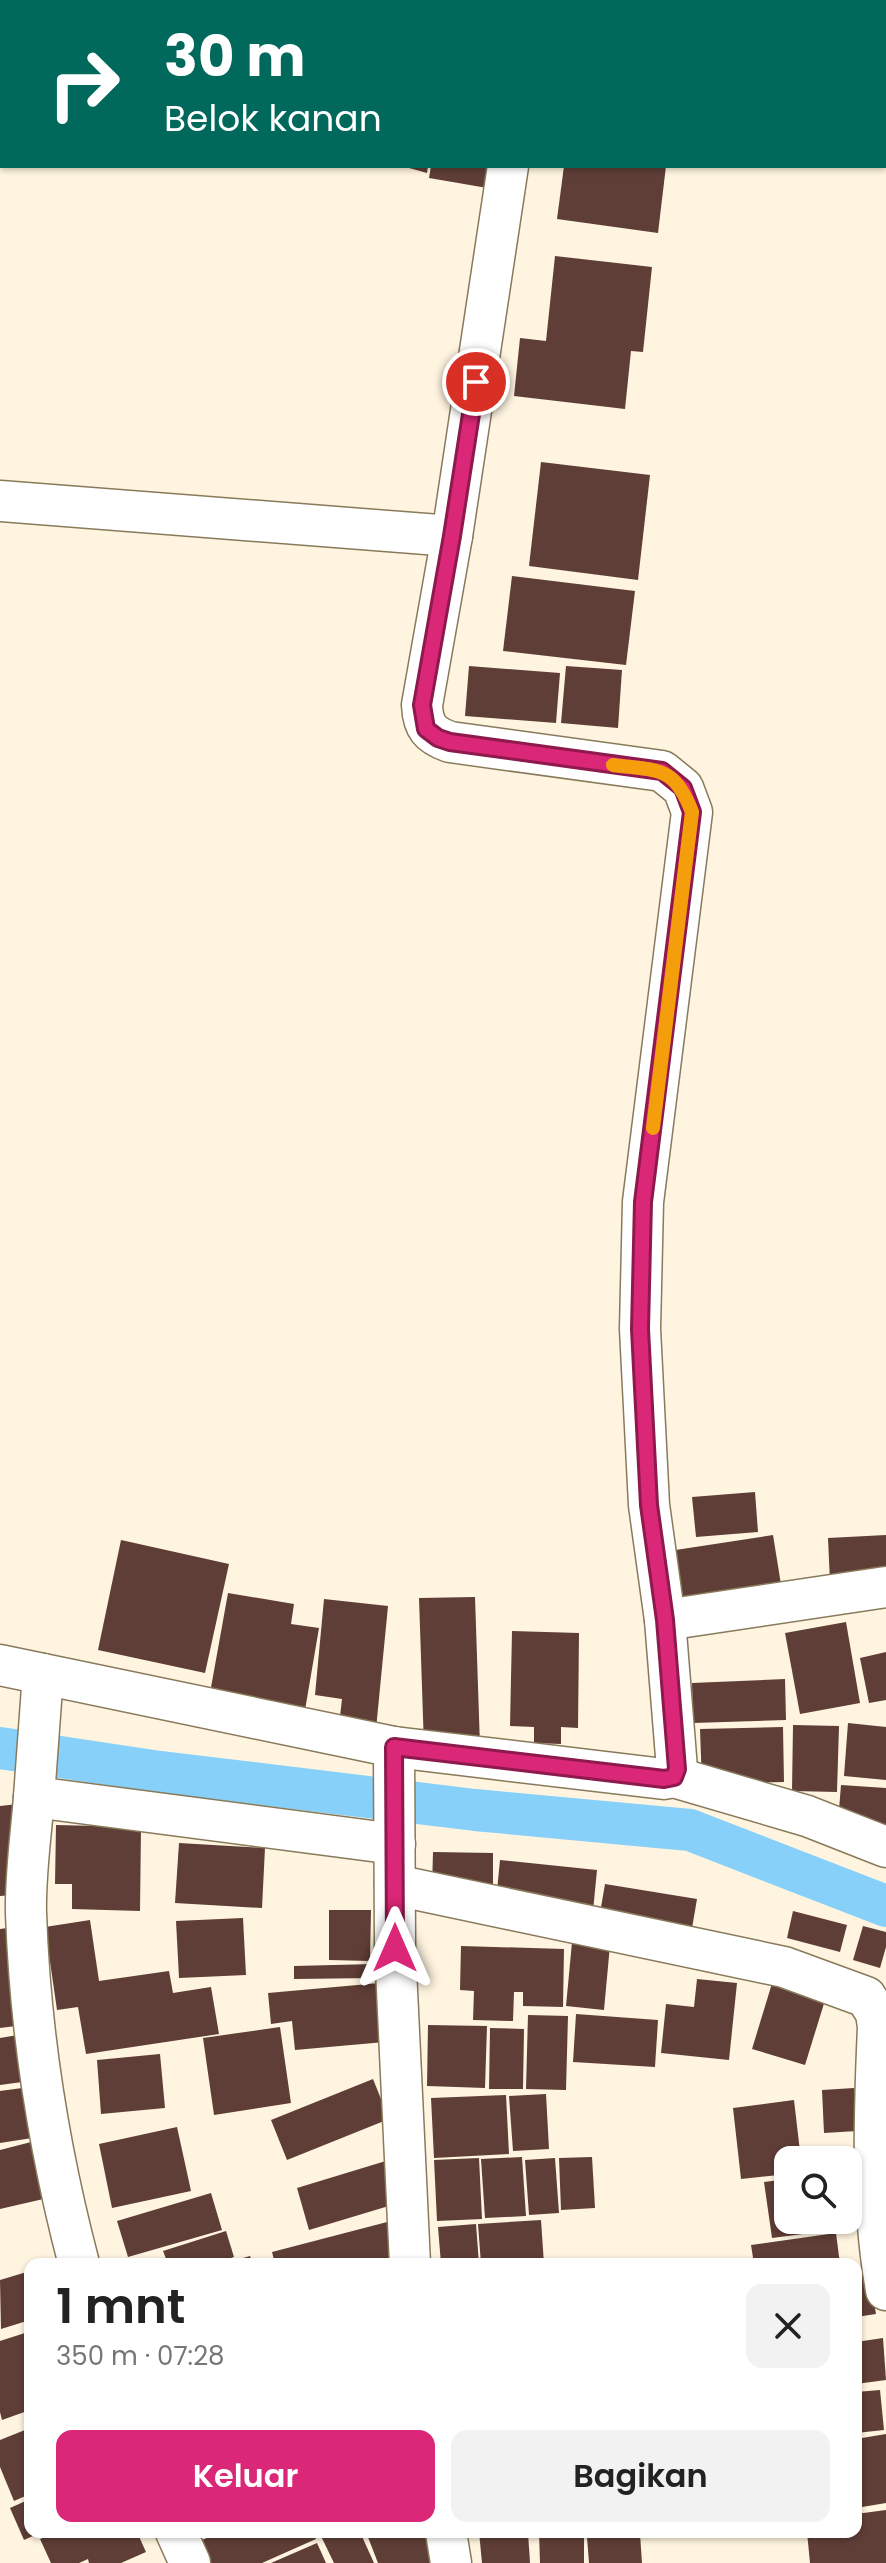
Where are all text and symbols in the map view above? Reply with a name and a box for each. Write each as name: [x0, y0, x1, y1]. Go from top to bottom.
text: 30 m: [164, 17, 306, 96]
icon: right: [32, 32, 136, 136]
text: Belok kanan: [164, 93, 382, 144]
pin: [442, 348, 510, 416]
icon: arrive: [454, 360, 498, 404]
position arrow: [353, 1906, 437, 1990]
map controls: [774, 2146, 862, 2234]
button: search: [774, 2146, 862, 2234]
text: 1 mnt: [56, 2273, 185, 2340]
button: close: [746, 2284, 830, 2368]
text: 350 m · 07:28: [56, 2338, 225, 2374]
button: Keluar: [56, 2430, 435, 2522]
button: Bagikan: [451, 2430, 830, 2522]

